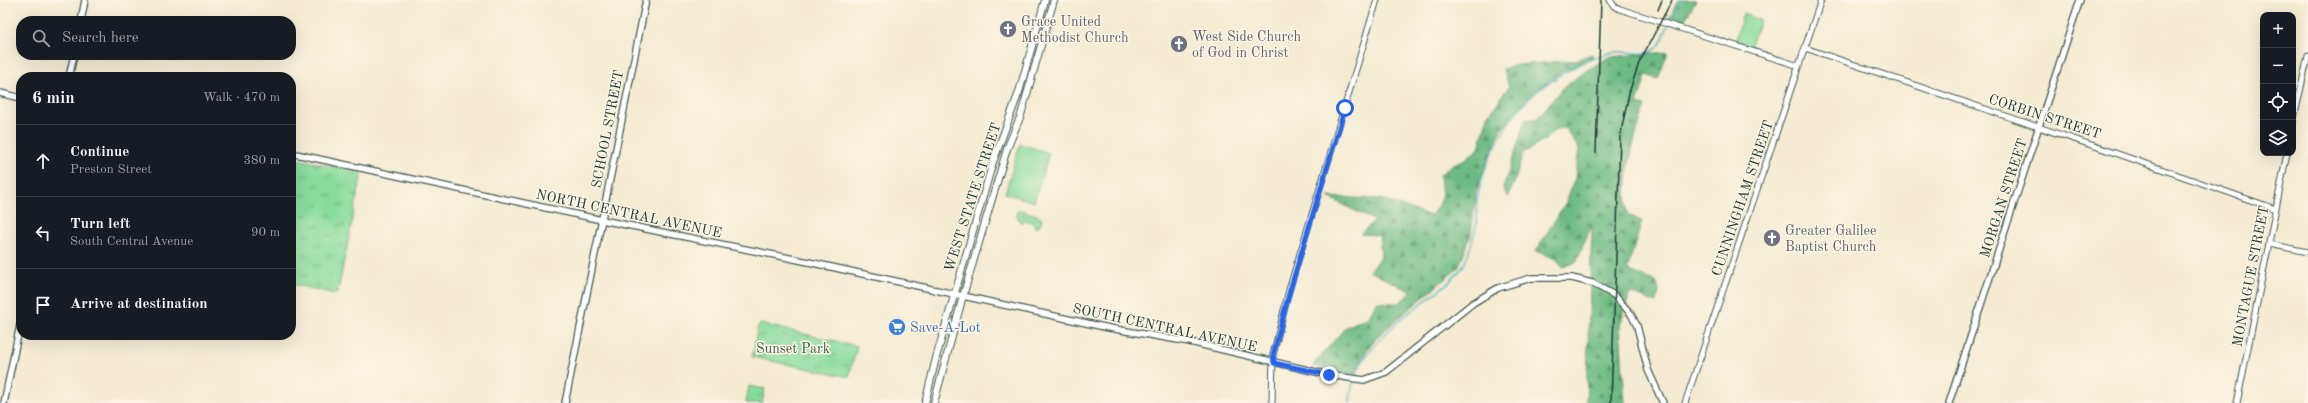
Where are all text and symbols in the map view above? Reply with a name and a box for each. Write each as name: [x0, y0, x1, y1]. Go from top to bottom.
map controls: [2260, 12, 2296, 156]
button: +: [2260, 12, 2296, 48]
place label: Grace United Methodist Church: [1021, 15, 1129, 45]
search box: [16, 16, 296, 60]
church icon: Grace United Methodist Church: [998, 19, 1018, 39]
icon: search: [30, 27, 52, 49]
place label: West Side Church of God in Christ: [1192, 30, 1301, 60]
text: Search here: [62, 31, 139, 46]
church icon: West Side Church of God in Christ: [1169, 34, 1189, 54]
button: −: [2260, 48, 2296, 84]
street label: SCHOOL STREET: [590, 69, 626, 189]
button: locate: [2260, 84, 2296, 120]
text: 6 min: [32, 90, 75, 107]
text: Walk · 470 m: [203, 91, 280, 104]
street label: CORBIN STREET: [1987, 92, 2103, 142]
route start: [1336, 99, 1354, 117]
street label: CUNNINGHAM STREET: [1710, 119, 1776, 278]
button: layers: [2260, 120, 2296, 156]
street label: WEST STATE STREET: [942, 121, 1004, 274]
street label: MORGAN STREET: [1978, 137, 2030, 260]
text: Continue: [70, 145, 129, 160]
icon: ahead: [32, 150, 54, 172]
text: 380 m: [243, 154, 280, 167]
text: Preston Street: [70, 163, 152, 176]
street label: NORTH CENTRAL AVENUE: [535, 187, 723, 241]
street label: MONTAGUE STREET: [2230, 204, 2272, 348]
text: Turn left: [70, 217, 130, 232]
icon: left: [32, 222, 54, 244]
place label: Greater Galilee Baptist Church: [1785, 224, 1877, 254]
text: 90 m: [251, 226, 280, 239]
church icon: Greater Galilee Baptist Church: [1762, 228, 1782, 248]
text: South Central Avenue: [70, 235, 193, 248]
icon: arrive: [32, 294, 54, 316]
text: Arrive at destination: [70, 297, 208, 312]
street label: SOUTH CENTRAL AVENUE: [1071, 302, 1258, 354]
supermarket icon: Save-A-Lot: [887, 317, 907, 337]
place label: Save-A-Lot: [910, 321, 981, 335]
park label: Sunset Park: [756, 342, 830, 356]
route end: [1320, 366, 1338, 384]

